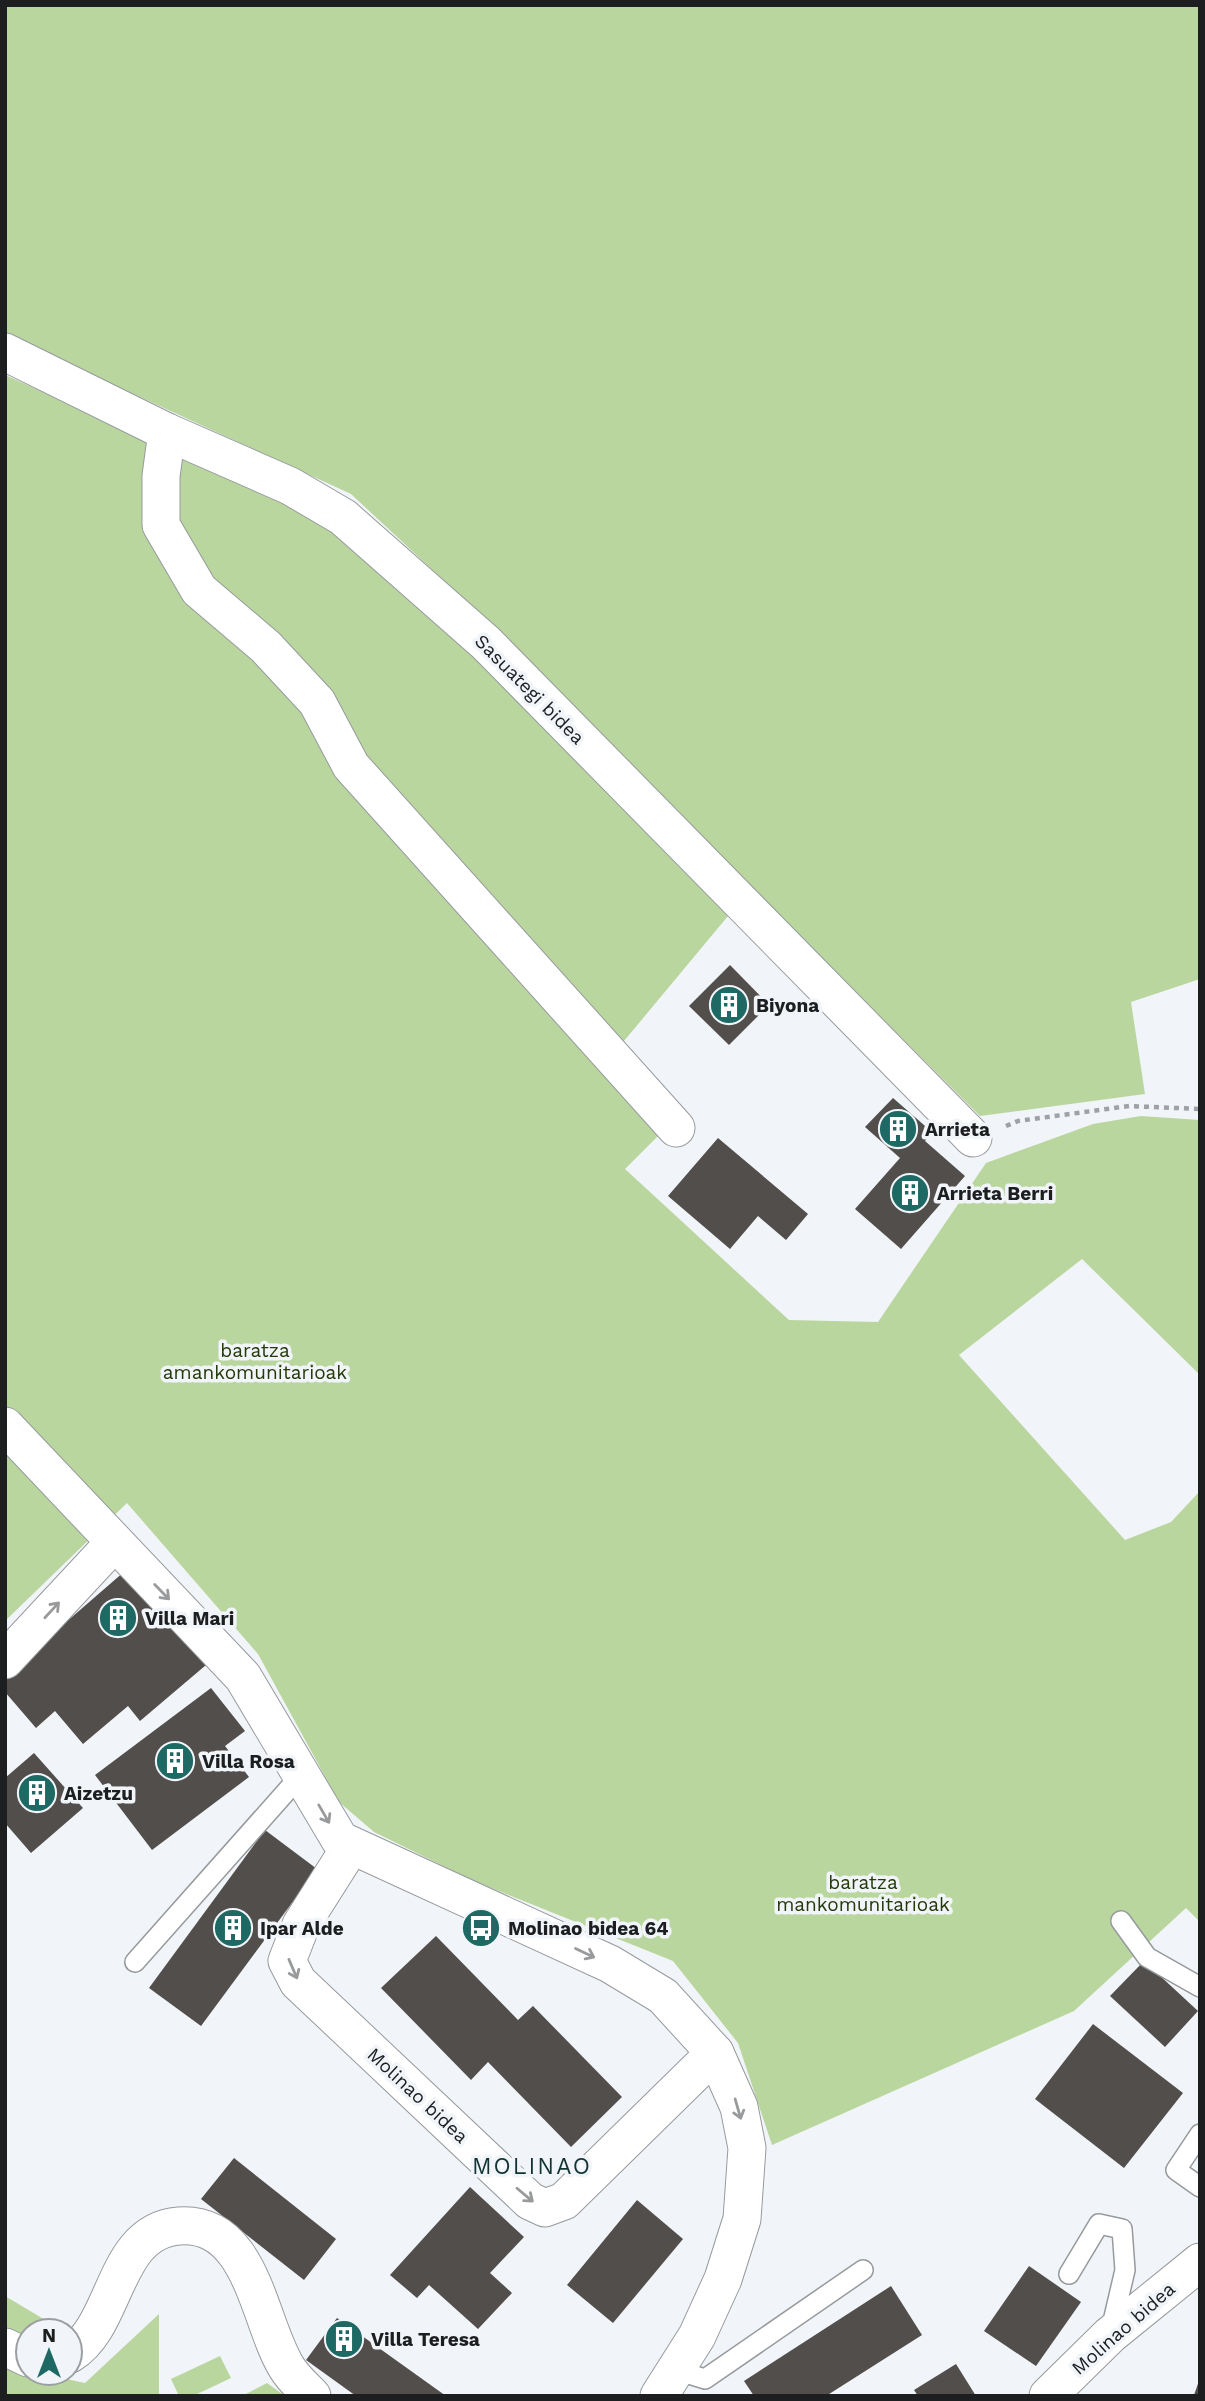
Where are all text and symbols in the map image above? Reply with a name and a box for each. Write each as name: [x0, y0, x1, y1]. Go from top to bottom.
street label: Sasuategi bidea: [470, 630, 590, 749]
building icon: Biyona: [708, 984, 750, 1026]
place label: Biyona: [756, 994, 819, 1017]
building icon: Arrieta: [877, 1108, 919, 1150]
place label: Arrieta: [925, 1118, 990, 1141]
building icon: Arrieta Berri: [889, 1172, 931, 1214]
place label: Arrieta Berri: [937, 1182, 1053, 1205]
park label: baratza amankomunitarioak: [163, 1339, 347, 1384]
one-way arrow: [153, 1583, 170, 1600]
building icon: Villa Mari: [97, 1597, 139, 1639]
one-way arrow: [44, 1601, 60, 1619]
place label: Villa Mari: [145, 1607, 234, 1630]
building icon: Villa Rosa: [154, 1740, 196, 1782]
place label: Villa Rosa: [202, 1750, 295, 1773]
building icon: Aizetzu: [16, 1772, 58, 1814]
place label: Aizetzu: [64, 1782, 133, 1805]
one-way arrow: [317, 1803, 331, 1823]
park label: baratza mankomunitarioak: [776, 1871, 950, 1916]
building icon: Ipar Alde: [212, 1907, 254, 1949]
bus stop icon: Molinao bidea 64: [460, 1907, 502, 1949]
place label: Ipar Alde: [260, 1917, 344, 1940]
place label: Molinao bidea 64: [508, 1917, 668, 1940]
one-way arrow: [574, 1947, 595, 1960]
one-way arrow: [287, 1958, 300, 1979]
street label: Molinao bidea: [363, 2043, 473, 2148]
one-way arrow: [733, 2098, 746, 2120]
district label: MOLINAO: [472, 2153, 592, 2180]
one-way arrow: [516, 2187, 534, 2203]
street label: Molinao bidea: [1067, 2277, 1180, 2379]
north arrow: [14, 2317, 84, 2387]
building icon: Villa Teresa: [323, 2318, 365, 2360]
text: N: [42, 2324, 56, 2347]
place label: Villa Teresa: [371, 2328, 480, 2351]

